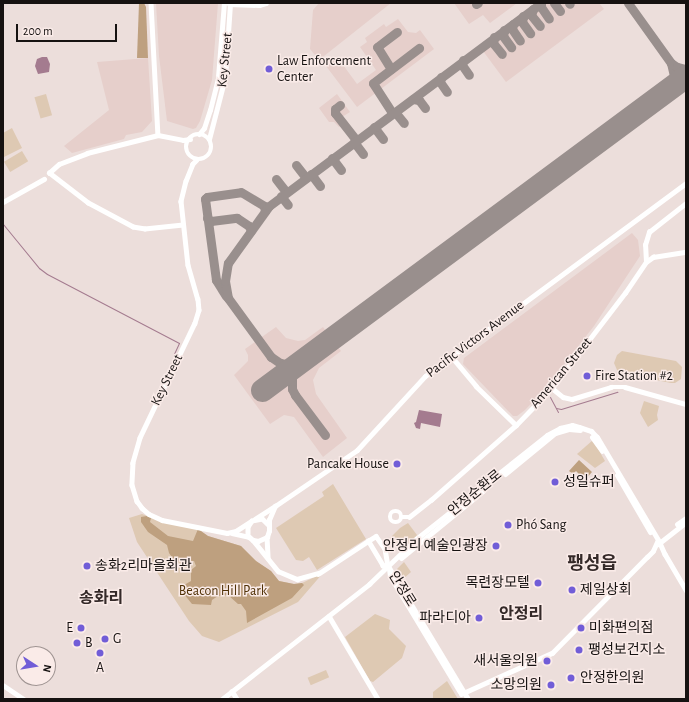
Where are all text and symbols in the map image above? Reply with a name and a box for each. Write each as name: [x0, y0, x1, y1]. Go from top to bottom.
scale bar: [18, 16, 119, 42]
text: 200 m: [23, 25, 53, 37]
street label: Key Street: [214, 32, 236, 88]
place label: Law Enforcement Center: [277, 53, 371, 86]
marker: Law Enforcement Center: [264, 64, 274, 74]
street label: Pacific Victors Avenue: [423, 297, 527, 381]
street label: American Street: [526, 334, 596, 412]
street label: Key Street: [147, 352, 187, 408]
place label: Fire Station #2: [595, 368, 673, 384]
marker: Fire Station #2: [582, 371, 592, 381]
place label: Pancake House: [307, 456, 389, 472]
marker: Pancake House: [392, 459, 402, 469]
street label: 안정순환로: [445, 466, 505, 520]
place label: 성일슈퍼: [563, 474, 615, 490]
marker: 성일슈퍼: [550, 477, 560, 487]
place label: Phó Sang: [516, 517, 566, 533]
marker: Phó Sang: [503, 520, 513, 530]
place label: 안정리 예술인광장: [383, 538, 488, 554]
marker: 안정리 예술인광장: [491, 541, 501, 551]
district label: 팽성읍: [567, 553, 617, 575]
place label: 송화2리마을회관: [95, 558, 192, 574]
marker: 송화2리마을회관: [82, 561, 92, 571]
street label: 안정로: [385, 568, 419, 610]
place label: 목련장모텔: [466, 575, 530, 591]
marker: 목련장모텔: [533, 578, 543, 588]
place label: 제일상회: [580, 582, 632, 598]
park label: Beacon Hill Park: [179, 583, 267, 599]
marker: 제일상회: [567, 585, 577, 595]
district label: 송화리: [79, 588, 123, 608]
district label: 안정리: [499, 604, 543, 624]
place label: 파라디아: [419, 610, 471, 626]
marker: 파라디아: [474, 613, 484, 623]
place label: E: [66, 620, 73, 636]
place label: 미화편의점: [589, 620, 653, 636]
marker: E: [76, 623, 86, 633]
marker: 미화편의점: [576, 623, 586, 633]
place label: G: [113, 631, 121, 647]
marker: G: [100, 634, 110, 644]
place label: B: [85, 635, 93, 651]
marker: B: [72, 638, 82, 648]
place label: 팽성보건지소: [588, 642, 665, 658]
marker: 팽성보건지소: [573, 644, 585, 656]
north arrow: [16, 646, 56, 686]
marker: A: [95, 648, 105, 658]
place label: 새서울의원: [474, 653, 538, 669]
marker: 새서울의원: [541, 655, 553, 667]
place label: A: [96, 660, 104, 676]
text: N: [41, 664, 53, 673]
place label: 안정한의원: [580, 670, 644, 686]
marker: 안정한의원: [565, 672, 577, 684]
place label: 소망의원: [490, 677, 542, 693]
marker: 소망의원: [545, 679, 557, 691]

